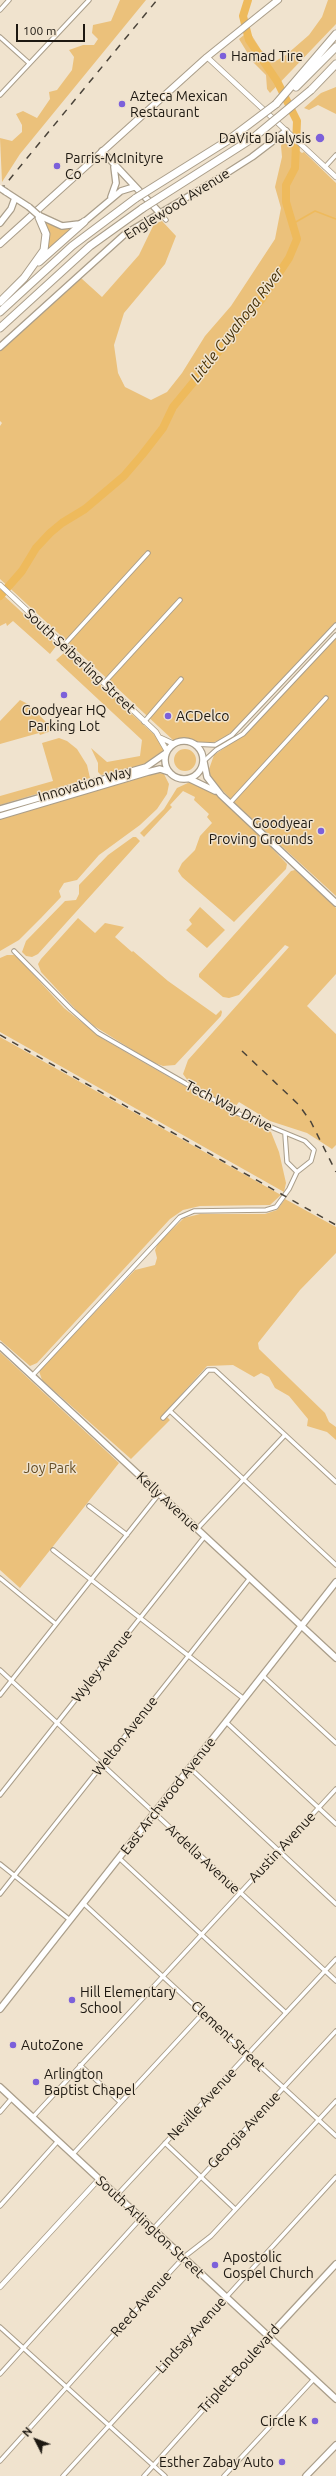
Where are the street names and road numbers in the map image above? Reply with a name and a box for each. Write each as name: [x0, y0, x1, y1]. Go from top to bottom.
street label: Englewood Avenue: [121, 165, 233, 243]
street label: South Seiberling Street: [21, 605, 139, 717]
street label: Innovation Way: [36, 763, 134, 805]
street label: Tech Way Drive: [183, 1077, 275, 1135]
street label: Kelly Avenue: [133, 1468, 203, 1536]
street label: Wyley Avenue: [68, 1626, 136, 1706]
street label: Welton Avenue: [89, 1693, 161, 1779]
street label: East Archwood Avenue: [117, 1734, 219, 1858]
street label: Austin Avenue: [245, 1808, 319, 1886]
street label: Ardella Avenue: [162, 1820, 244, 1898]
street label: Clement Street: [187, 1997, 269, 2075]
street label: Neville Avenue: [164, 2064, 240, 2144]
street label: Georgia Avenue: [204, 2088, 284, 2172]
street label: South Arlington Street: [92, 2173, 208, 2281]
street label: Reed Avenue: [107, 2268, 175, 2340]
street label: Lindsay Avenue: [152, 2293, 230, 2377]
street label: Triplett Boulevard: [195, 2321, 283, 2417]

